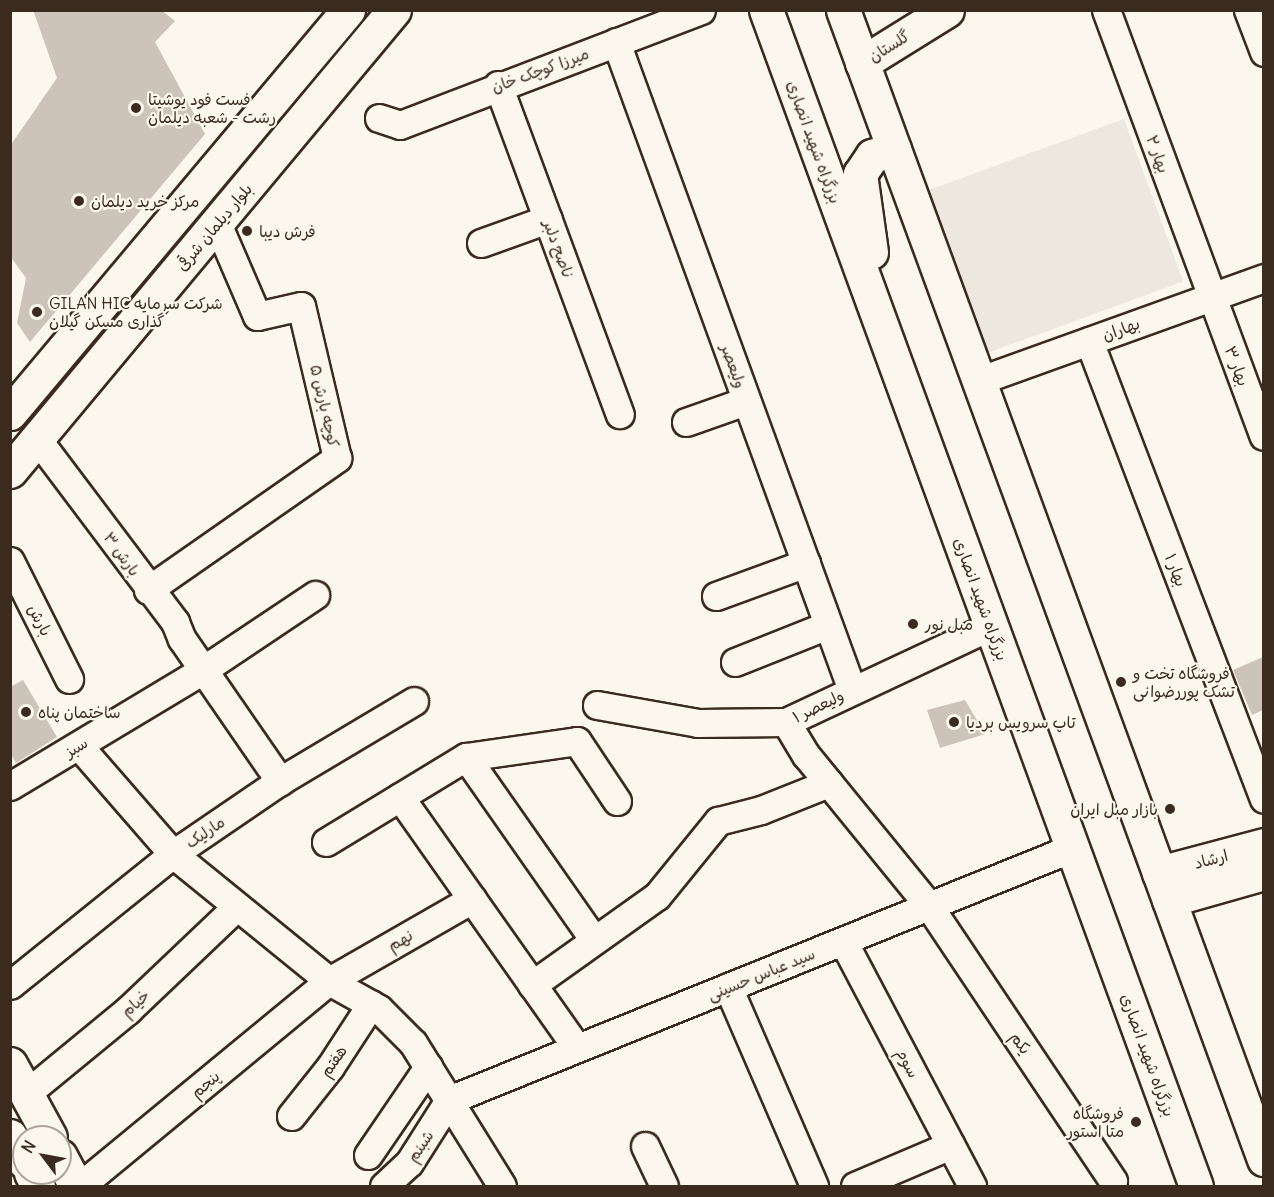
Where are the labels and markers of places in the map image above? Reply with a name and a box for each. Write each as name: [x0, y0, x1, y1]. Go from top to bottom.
place label: فست فود یوشیتا رشت - شعبه دیلمان: [148, 89, 276, 127]
marker: فست فود یوشیتا رشت - شعبه دیلمان: [129, 101, 143, 115]
place label: مرکز خرید دیلمان: [91, 191, 199, 211]
marker: مرکز خرید دیلمان: [72, 194, 86, 208]
place label: فرش دیبا: [259, 221, 316, 241]
marker: فرش دیبا: [240, 224, 254, 238]
place label: GILAN HIC شرکت سرمایه گذاری مسکن گیلان: [49, 293, 223, 331]
marker: GILAN HIC شرکت سرمایه گذاری مسکن گیلان: [30, 305, 44, 319]
place label: مبل نور: [925, 614, 973, 634]
marker: مبل نور: [906, 617, 920, 631]
place label: فروشگاه تخت و تشک پوررضوانی: [1133, 663, 1235, 701]
marker: فروشگاه تخت و تشک پوررضوانی: [1114, 675, 1128, 689]
place label: ساختمان پناه: [38, 702, 121, 722]
marker: ساختمان پناه: [19, 705, 33, 719]
place label: تاپ سرویس بردیا: [966, 712, 1076, 732]
marker: تاپ سرویس بردیا: [947, 715, 961, 729]
place label: بازار مبل ایران: [1070, 799, 1158, 819]
marker: بازار مبل ایران: [1163, 802, 1177, 816]
place label: فروشگاه متا استور: [1067, 1103, 1124, 1141]
marker: فروشگاه متا استور: [1129, 1115, 1143, 1129]

